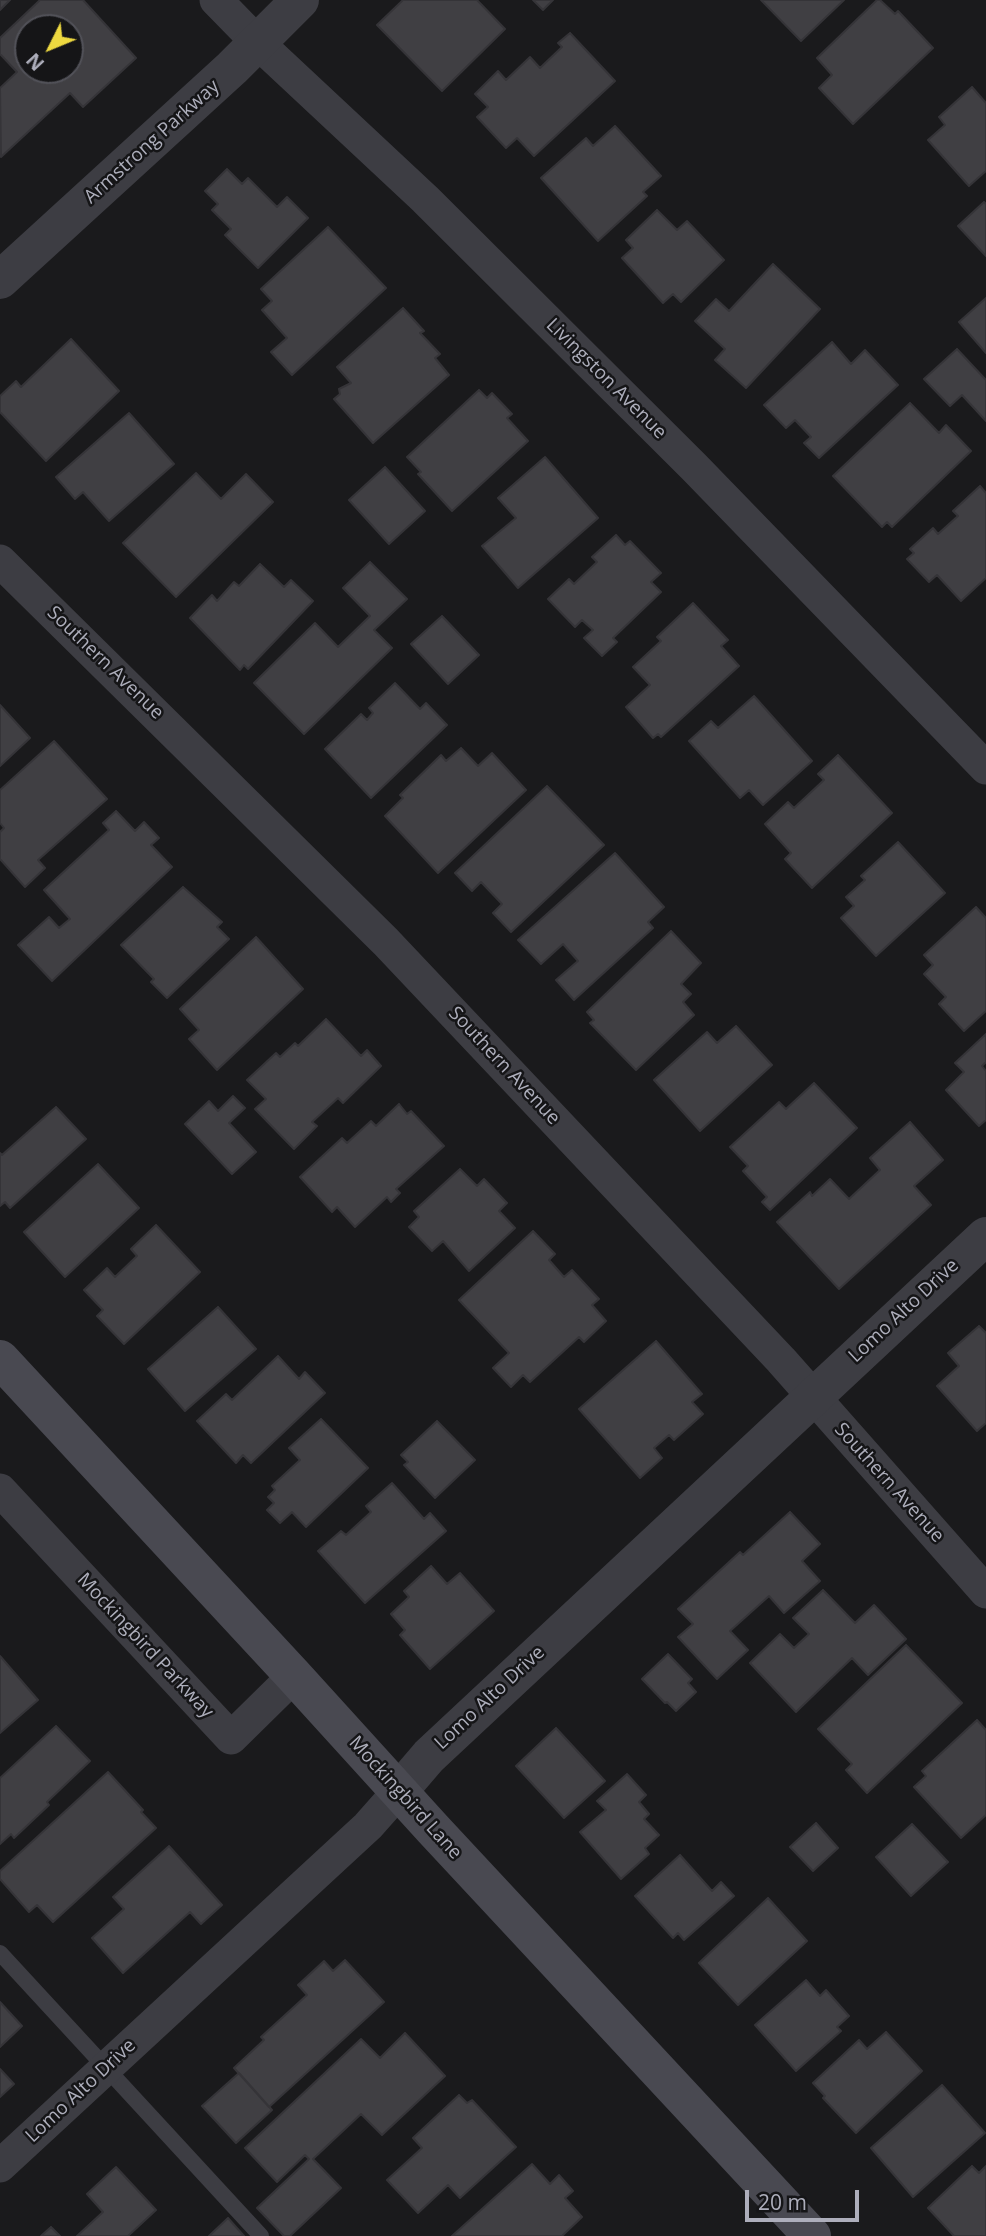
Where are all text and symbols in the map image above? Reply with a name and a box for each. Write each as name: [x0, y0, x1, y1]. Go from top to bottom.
north arrow: [14, 14, 84, 84]
text: N: [20, 47, 50, 76]
street label: Armstrong Parkway: [80, 75, 224, 209]
street label: Livingston Avenue: [541, 314, 671, 444]
street label: Southern Avenue: [42, 602, 168, 724]
street label: Southern Avenue: [443, 1002, 565, 1130]
street label: Lomo Alto Drive: [844, 1254, 964, 1368]
street label: Southern Avenue: [829, 1418, 949, 1548]
street label: Mockingbird Parkway: [72, 1569, 218, 1723]
street label: Lomo Alto Drive: [430, 1641, 550, 1755]
street label: Mockingbird Lane: [344, 1732, 466, 1864]
street label: Lomo Alto Drive: [21, 2034, 141, 2148]
scale bar: [748, 2176, 862, 2220]
text: 20 m: [758, 2188, 807, 2216]

